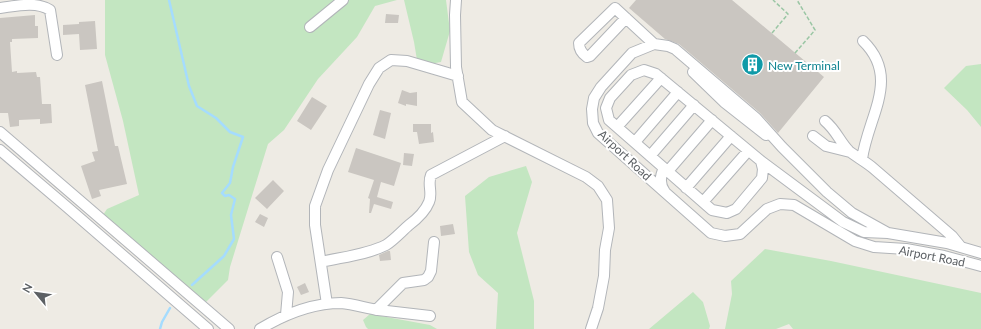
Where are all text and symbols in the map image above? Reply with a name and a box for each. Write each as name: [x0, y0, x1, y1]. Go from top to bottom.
building icon: New Terminal: [740, 52, 766, 78]
place label: New Terminal: [768, 58, 840, 73]
street label: Airport Road: [595, 127, 655, 183]
street label: Airport Road: [898, 242, 966, 270]
north arrow: [16, 273, 56, 313]
text: N: [19, 281, 35, 295]

